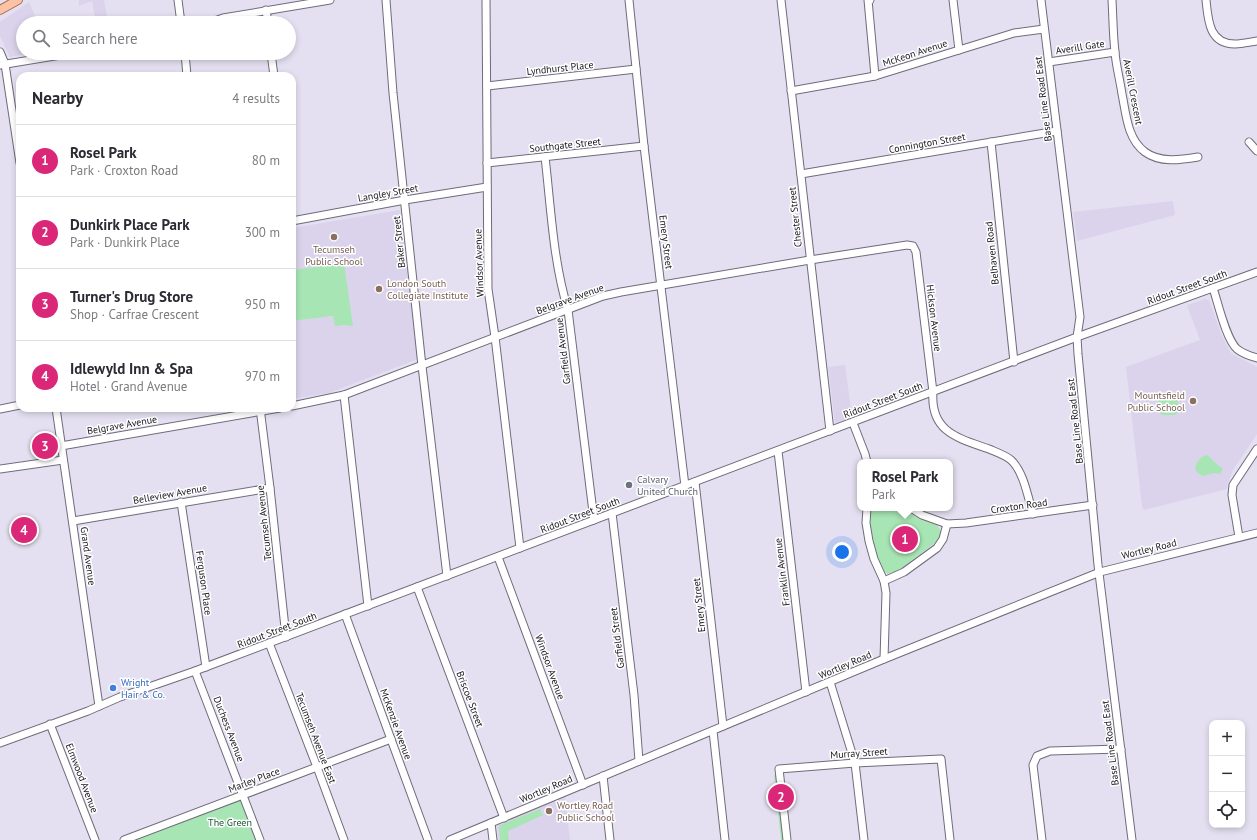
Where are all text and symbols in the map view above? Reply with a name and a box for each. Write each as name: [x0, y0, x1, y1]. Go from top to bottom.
search box: [16, 16, 296, 60]
icon: search: [30, 27, 52, 49]
text: Search here: [62, 29, 138, 48]
street label: McKeon Avenue: [881, 36, 949, 70]
street label: Averill Gate: [1055, 37, 1105, 57]
street label: Base Line Road East: [1031, 55, 1055, 142]
street label: Lyndhurst Place: [526, 58, 594, 78]
street label: Averill Crescent: [1120, 58, 1146, 126]
text: Nearby: [32, 87, 83, 109]
text: 4 results: [232, 90, 280, 107]
street label: Connington Street: [888, 130, 967, 156]
street label: Southgate Street: [529, 135, 602, 155]
text: Rosel Park: [70, 143, 137, 162]
text: 1: [41, 152, 49, 169]
text: 80 m: [252, 152, 280, 169]
text: Park · Croxton Road: [70, 162, 178, 179]
street label: Langley Street: [357, 181, 420, 205]
street label: Chester Street: [785, 186, 805, 248]
street label: Emery Street: [656, 214, 676, 270]
text: Dunkirk Place Park: [70, 215, 190, 234]
street label: Baker Street: [390, 215, 408, 269]
street label: Belhaven Road: [982, 221, 1002, 285]
text: 2: [41, 224, 49, 241]
text: 300 m: [245, 224, 280, 241]
street label: Windsor Avenue: [471, 229, 487, 297]
marker: Tecumseh Public School: [329, 232, 339, 242]
text: Park · Dunkirk Place: [70, 234, 180, 251]
place label: Tecumseh Public School: [305, 243, 363, 268]
street label: Ridout Street South: [1145, 267, 1229, 307]
place label: London South Collegiate Institute: [387, 277, 468, 302]
street label: Belgrave Avenue: [534, 281, 606, 317]
marker: London South Collegiate Institute: [374, 284, 384, 294]
street label: Hickson Avenue: [923, 284, 945, 352]
text: Turner's Drug Store: [70, 287, 193, 306]
text: 3: [41, 296, 49, 313]
text: 950 m: [245, 296, 280, 313]
text: Shop · Carfrae Crescent: [70, 306, 199, 323]
street label: Garfield Avenue: [552, 317, 574, 385]
text: Idlewyld Inn & Spa: [70, 359, 193, 378]
text: 4: [41, 368, 49, 385]
text: 970 m: [245, 368, 280, 385]
street label: Base Line Road East: [1064, 377, 1086, 464]
text: Hotel · Grand Avenue: [70, 378, 187, 395]
street label: Ridout Street South: [841, 379, 925, 421]
place label: Mountsfield Public School: [1128, 389, 1185, 414]
marker: Mountsfield Public School: [1188, 396, 1198, 406]
street label: Belgrave Avenue: [86, 412, 158, 438]
pin: 3: [32, 431, 58, 461]
popup: [857, 459, 953, 511]
text: Rosel Park: [872, 467, 938, 486]
place label: Calvary United Church: [637, 473, 698, 498]
marker: Calvary United Church: [624, 480, 634, 490]
street label: Belleview Avenue: [132, 481, 208, 507]
street label: Tecumseh Avenue: [254, 485, 274, 561]
text: Park: [872, 486, 896, 503]
street label: Ridout Street South: [538, 494, 622, 536]
street label: Croxton Road: [990, 496, 1048, 516]
pin: 4: [11, 515, 37, 545]
pin: 1: [892, 524, 918, 554]
street label: Grand Avenue: [77, 526, 99, 586]
street label: Wortley Road: [1120, 536, 1178, 562]
street label: Franklin Avenue: [771, 537, 793, 607]
your location: [832, 542, 852, 562]
street label: Ferguson Place: [193, 550, 215, 616]
street label: Emery Street: [690, 577, 708, 633]
street label: Garfield Street: [607, 606, 627, 669]
street label: Ridout Street South: [235, 609, 319, 651]
street label: Windsor Avenue: [532, 633, 568, 701]
street label: Wortley Road: [817, 648, 873, 682]
street label: Briscoe Street: [453, 669, 487, 729]
place label: Wright Hair & Co.: [121, 676, 165, 701]
marker: Wright Hair & Co.: [108, 683, 118, 693]
street label: McKenzie Avenue: [377, 687, 415, 761]
street label: Tecumseh Avenue East: [293, 691, 340, 786]
street label: Duchess Avenue: [211, 694, 247, 764]
street label: Base Line Road East: [1098, 699, 1122, 786]
map controls: [1209, 720, 1245, 828]
button: +: [1209, 720, 1245, 756]
street label: Elmwood Avenue: [63, 741, 101, 815]
street label: Murray Street: [830, 744, 889, 761]
button: −: [1209, 756, 1245, 792]
street label: Marley Place: [227, 764, 281, 796]
street label: Wortley Road: [518, 772, 574, 806]
pin: 2: [768, 782, 794, 812]
button: locate: [1209, 792, 1245, 828]
place label: Wortley Road Public School: [557, 799, 615, 824]
marker: Wortley Road Public School: [544, 806, 554, 816]
park label: The Green: [208, 816, 252, 829]

